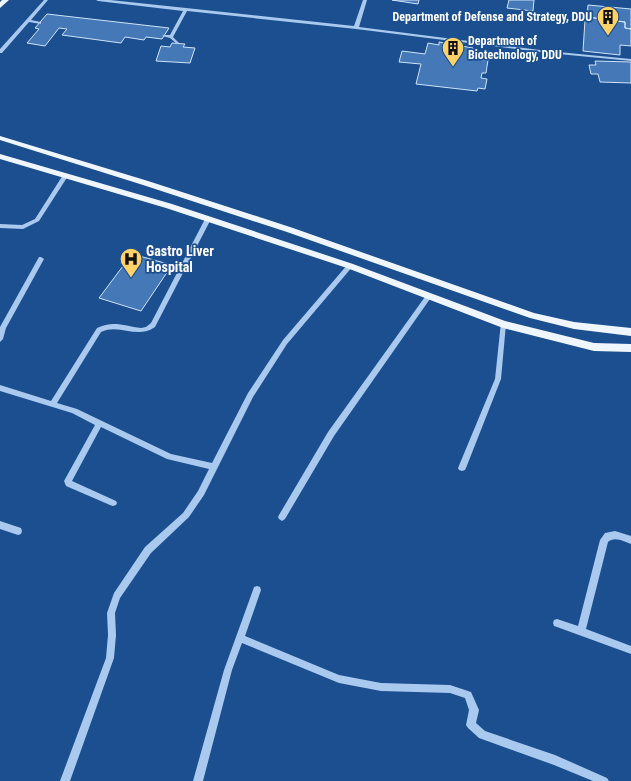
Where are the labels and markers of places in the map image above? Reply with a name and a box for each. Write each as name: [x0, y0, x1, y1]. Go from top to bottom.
building icon: Department of Defense and Strategy, DDU: [595, 4, 621, 37]
place label: Department of Defense and Strategy, DDU: [393, 10, 592, 24]
place label: Department of Biotechnology, DDU: [468, 34, 562, 62]
building icon: Department of Biotechnology, DDU: [440, 35, 466, 68]
place label: Gastro Liver Hospital: [146, 243, 214, 275]
hospital icon: Gastro Liver Hospital: [118, 246, 144, 279]

